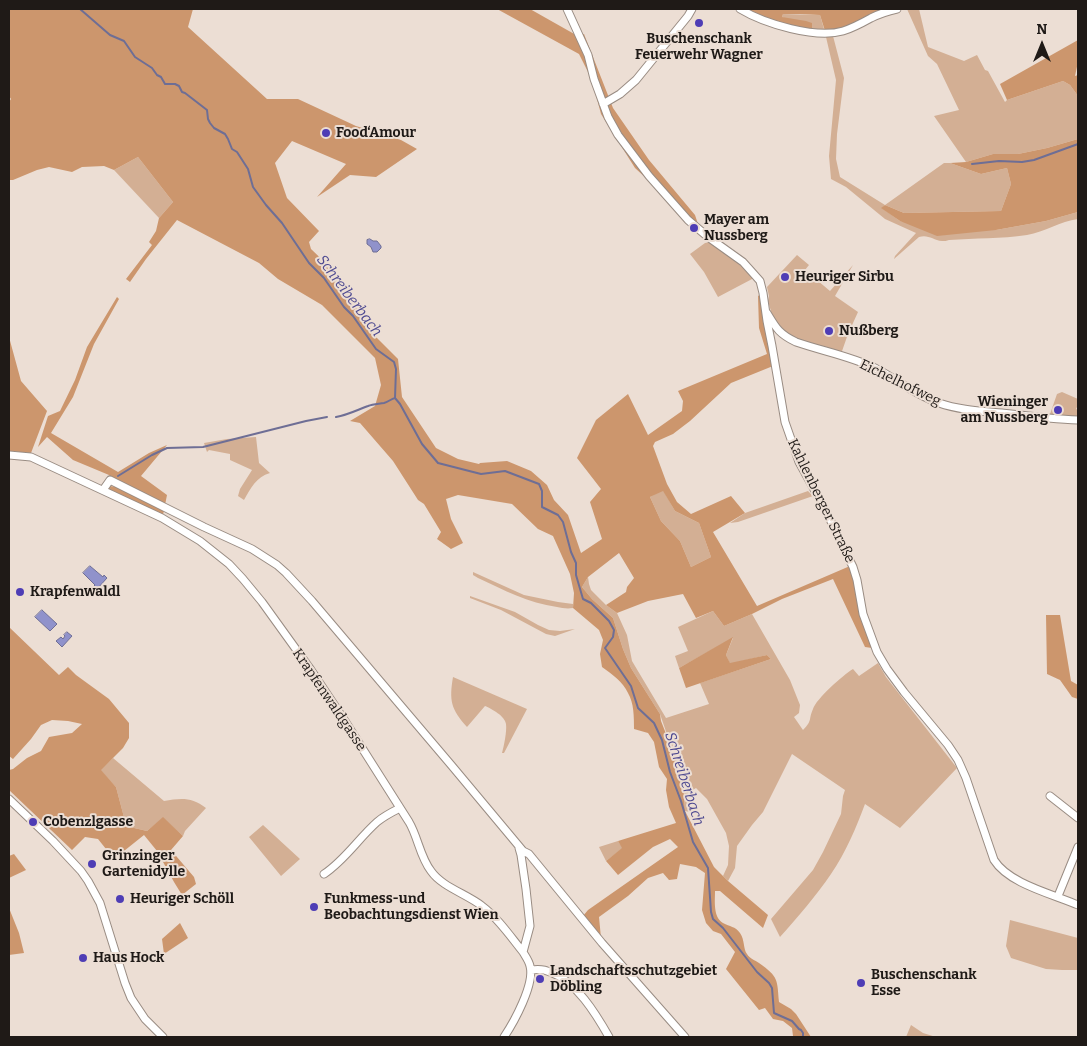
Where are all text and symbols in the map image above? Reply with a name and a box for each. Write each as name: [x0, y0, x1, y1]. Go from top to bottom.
marker: Buschenschank Feuerwehr Wagner: [693, 17, 705, 29]
north arrow: [1017, 20, 1067, 70]
text: N: [1037, 21, 1047, 38]
place label: Buschenschank Feuerwehr Wagner: [635, 31, 763, 64]
place label: Food‘Amour: [336, 125, 416, 141]
marker: Food‘Amour: [320, 127, 332, 139]
place label: Mayer am Nussberg: [704, 212, 769, 244]
marker: Mayer am Nussberg: [688, 222, 700, 234]
water label: Schreiberbach: [313, 252, 385, 340]
place label: Heuriger Sirbu: [795, 269, 894, 285]
marker: Heuriger Sirbu: [779, 271, 791, 283]
place label: Nußberg: [839, 323, 899, 339]
marker: Nußberg: [823, 325, 835, 337]
street label: Eichelhofweg: [857, 356, 943, 410]
place label: Wieninger am Nussberg: [960, 394, 1048, 427]
marker: Wieninger am Nussberg: [1052, 404, 1064, 416]
street label: Kahlenberger Straße: [784, 436, 858, 566]
place label: Krapfenwaldl: [30, 584, 120, 600]
marker: Krapfenwaldl: [14, 586, 26, 598]
street label: Krapfenwaldgasse: [289, 646, 369, 754]
water label: Schreiberbach: [660, 730, 708, 828]
place label: Cobenzlgasse: [43, 814, 133, 830]
marker: Cobenzlgasse: [27, 816, 39, 828]
place label: Grinzinger Gartenidylle: [102, 848, 185, 880]
marker: Grinzinger Gartenidylle: [86, 858, 98, 870]
place label: Heuriger Schöll: [130, 891, 234, 907]
place label: Funkmess-und Beobachtungsdienst Wien: [324, 891, 499, 924]
marker: Heuriger Schöll: [114, 893, 126, 905]
marker: Funkmess-und Beobachtungsdienst Wien: [308, 901, 320, 913]
place label: Haus Hock: [93, 950, 164, 966]
marker: Haus Hock: [77, 952, 89, 964]
place label: Landschaftsschutzgebiet Döbling: [550, 963, 717, 996]
place label: Buschenschank Esse: [871, 967, 976, 1000]
marker: Landschaftsschutzgebiet Döbling: [534, 973, 546, 985]
marker: Buschenschank Esse: [855, 977, 867, 989]

